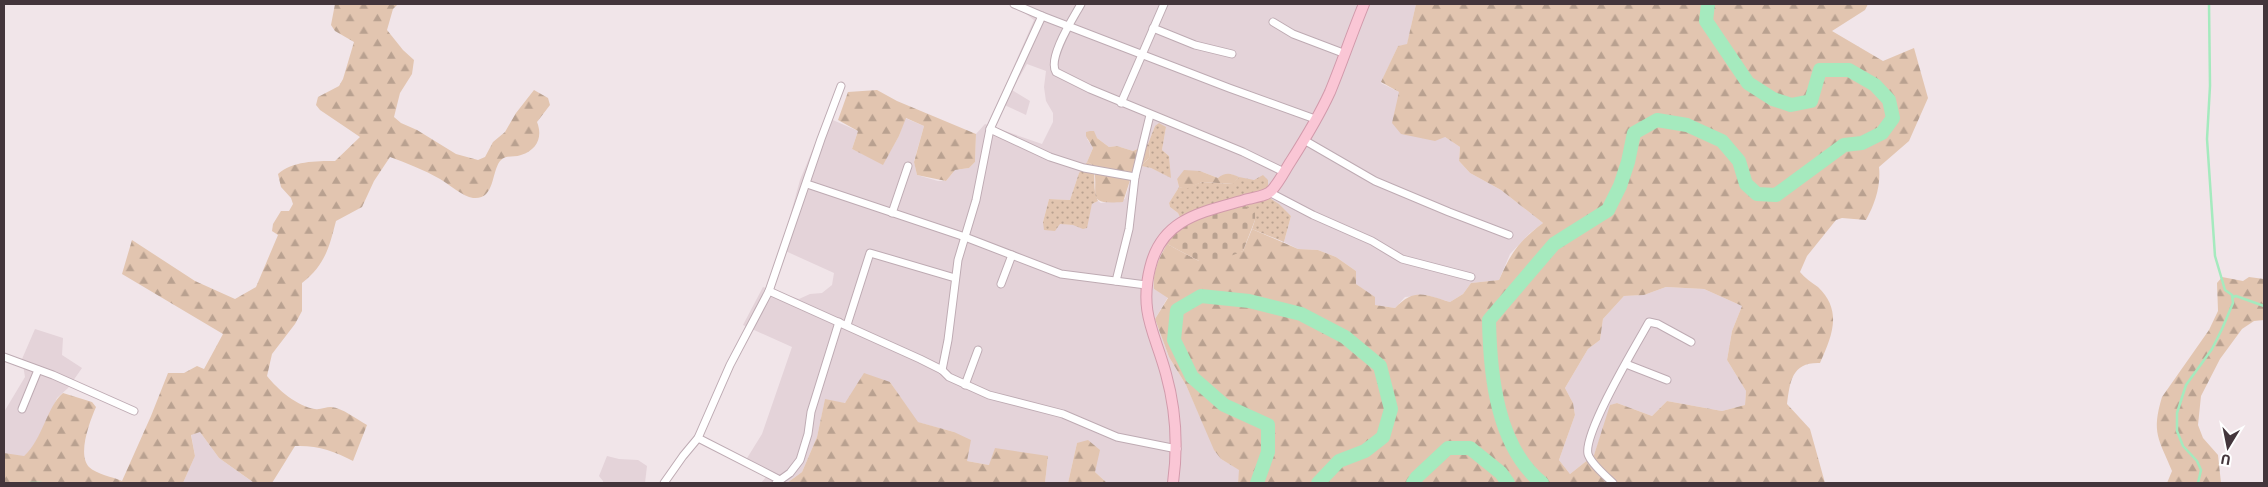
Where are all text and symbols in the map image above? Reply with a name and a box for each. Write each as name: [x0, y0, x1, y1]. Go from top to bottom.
north arrow: [2203, 422, 2253, 472]
text: U: [2219, 451, 2232, 470]

